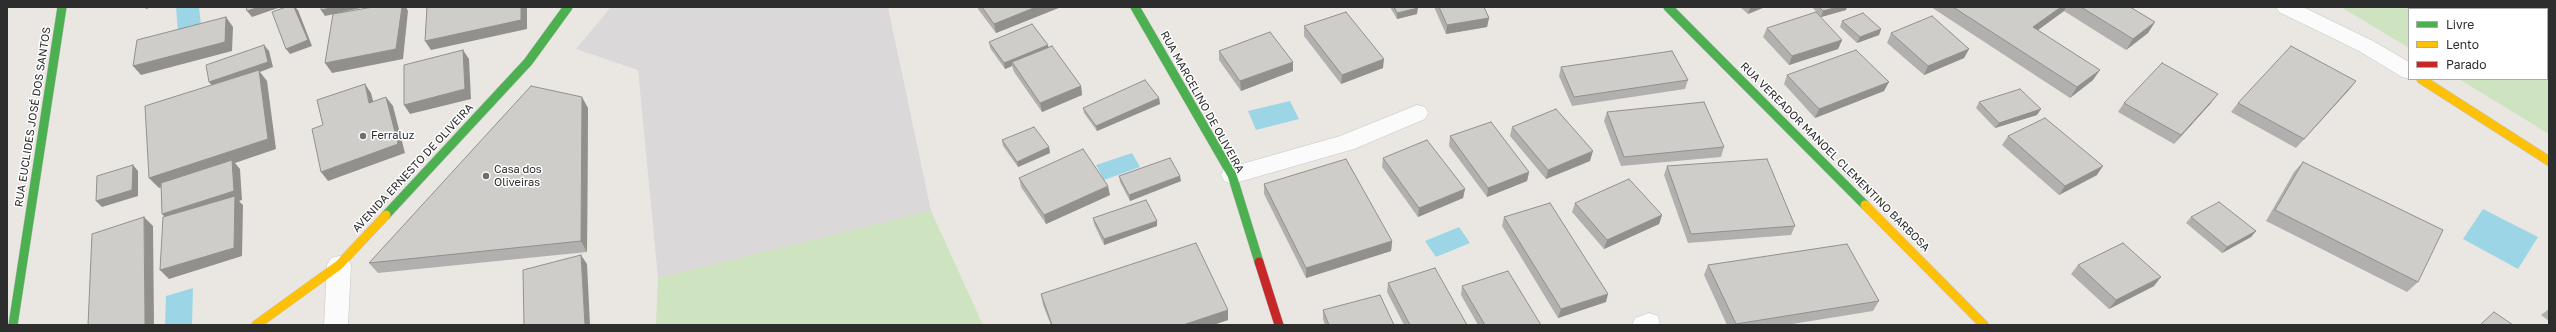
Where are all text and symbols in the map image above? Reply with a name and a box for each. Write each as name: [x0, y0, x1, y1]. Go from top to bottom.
legend: [2408, 8, 2548, 80]
text: Livre: [2446, 17, 2474, 32]
street label: RUA EUCLIDES JOSÉ DOS SANTOS: [12, 26, 54, 208]
street label: RUA MARCELINO DE OLIVEIRA: [1157, 29, 1247, 175]
text: Lento: [2446, 37, 2479, 52]
text: Parado: [2446, 57, 2486, 72]
street label: RUA VEREADOR MANOEL CLEMENTINO BARBOSA: [1738, 60, 1932, 254]
street label: AVENIDA ERNESTO DE OLIVEIRA: [350, 101, 476, 235]
place label: Ferraluz: [371, 129, 414, 143]
marker: Ferraluz: [358, 131, 368, 141]
place label: Casa dos Oliveiras: [494, 163, 542, 189]
marker: Casa dos Oliveiras: [481, 171, 491, 181]

